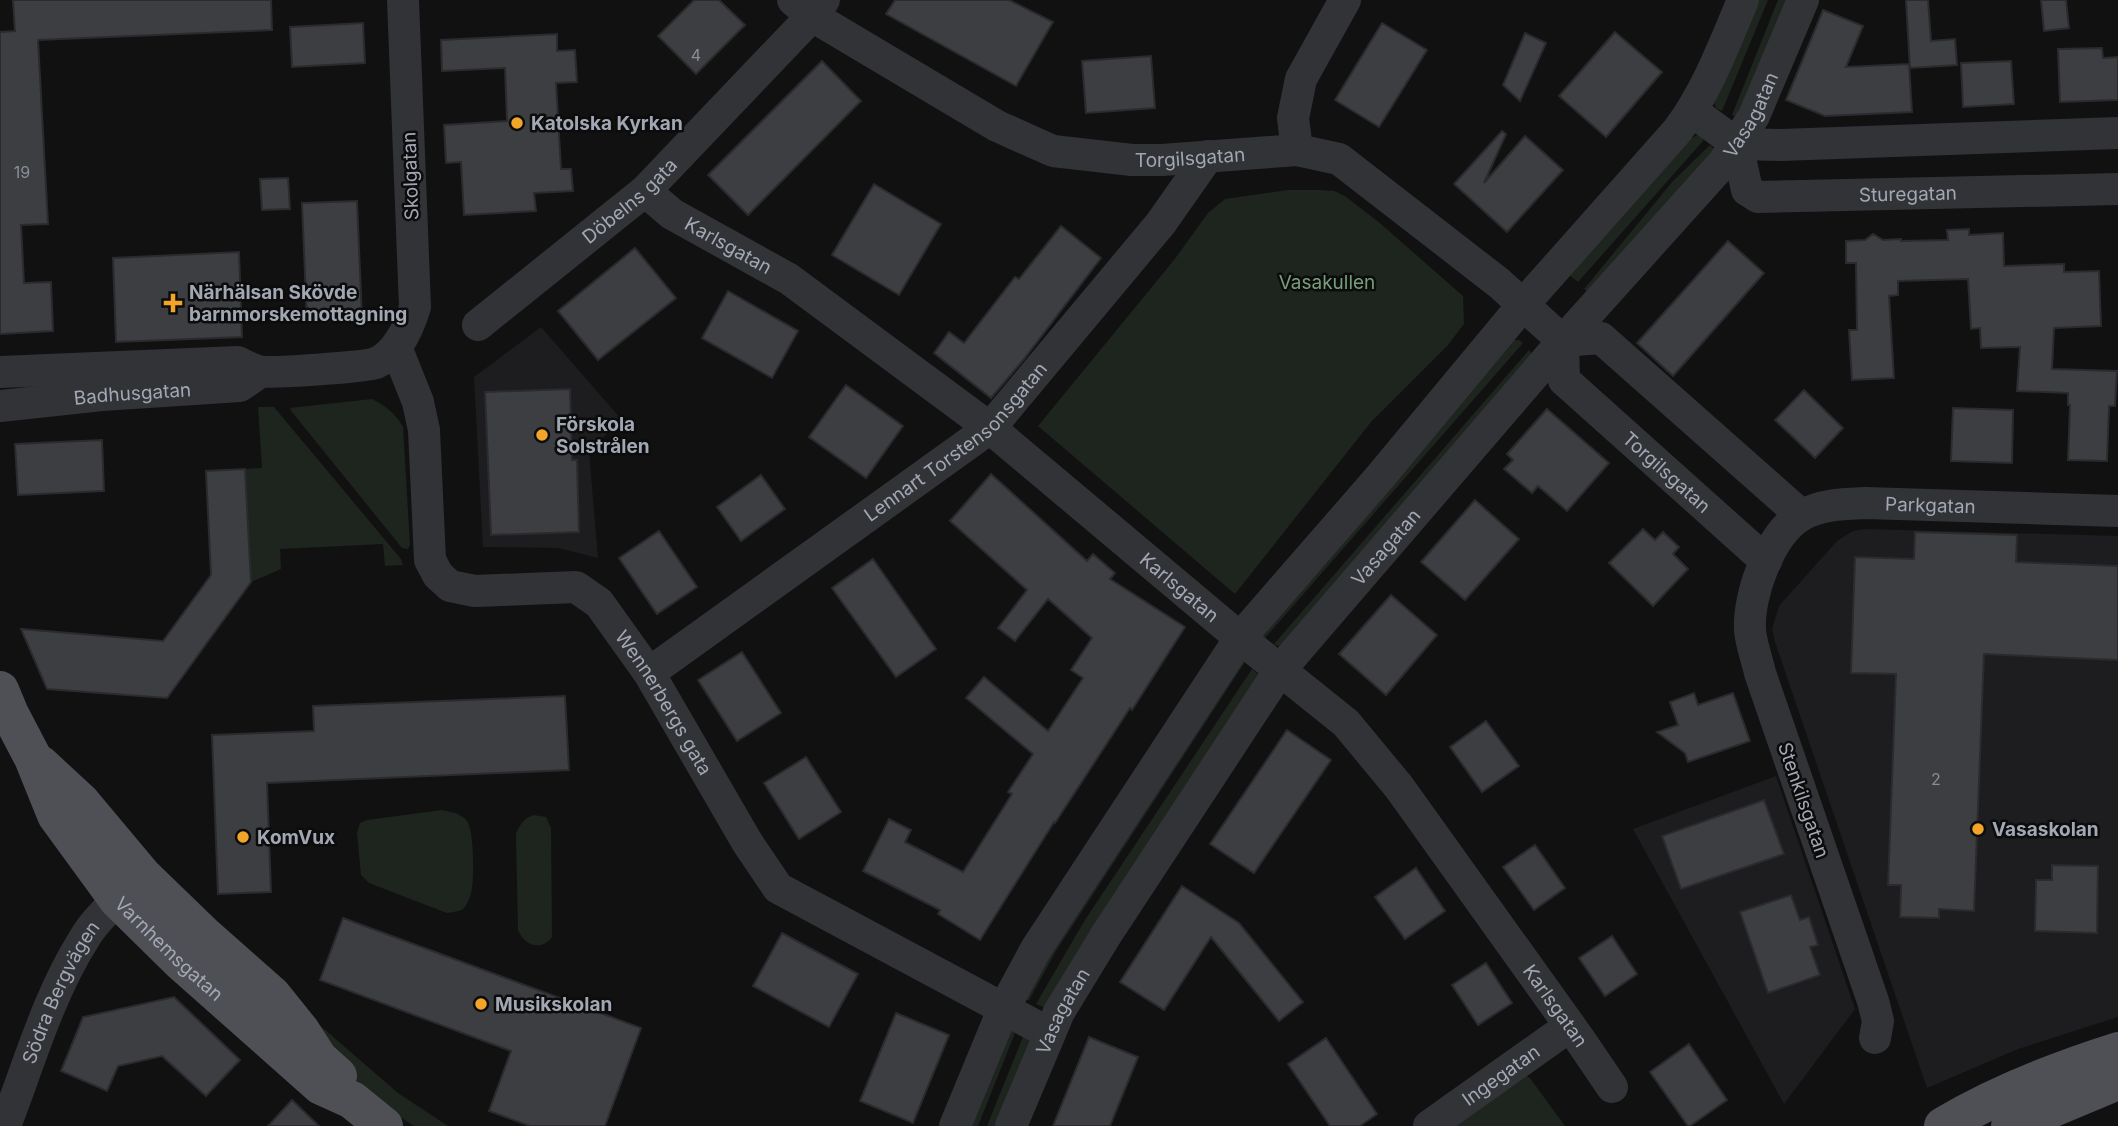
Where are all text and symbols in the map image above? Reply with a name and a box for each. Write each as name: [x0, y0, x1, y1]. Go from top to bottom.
house number: 4: [691, 45, 701, 65]
street label: Vasagatan: [1719, 69, 1783, 162]
place label: Katolska Kyrkan: [531, 112, 683, 135]
marker: Katolska Kyrkan: [509, 115, 525, 131]
street label: Skolgatan: [397, 131, 424, 221]
street label: Torgilsgatan: [1135, 143, 1246, 172]
street label: Döbelns gata: [578, 154, 682, 249]
house number: 19: [14, 162, 30, 182]
street label: Sturegatan: [1859, 182, 1957, 207]
street label: Karlsgatan: [681, 212, 776, 279]
park label: Vasakullen: [1279, 271, 1375, 294]
place label: Närhälsan Skövde barnmorskemottagning: [189, 281, 407, 326]
marker: Närhälsan Skövde barnmorskemottagning: [163, 293, 183, 313]
street label: Lennart Torstensonsgatan: [860, 358, 1052, 527]
street label: Badhusgatan: [72, 378, 192, 410]
place label: Förskola Solstrålen: [556, 413, 650, 458]
marker: Förskola Solstrålen: [534, 427, 550, 443]
street label: Torgilsgatan: [1618, 427, 1715, 518]
street label: Parkgatan: [1885, 493, 1976, 518]
street label: Vasagatan: [1347, 504, 1425, 591]
street label: Karlsgatan: [1135, 548, 1223, 627]
street label: Wennerbergs gata: [610, 626, 717, 779]
street label: Stenkilsgatan: [1773, 739, 1834, 861]
house number: 2: [1931, 769, 1941, 789]
place label: Vasaskolan: [1992, 818, 2099, 841]
marker: Vasaskolan: [1970, 821, 1986, 837]
place label: KomVux: [257, 826, 335, 849]
marker: KomVux: [235, 829, 251, 845]
street label: Varnhemsgatan: [110, 892, 228, 1006]
street label: Södra Bergvägen: [18, 916, 105, 1067]
street label: Karlsgatan: [1518, 960, 1592, 1052]
street label: Vasagatan: [1032, 964, 1095, 1058]
place label: Musikskolan: [495, 993, 612, 1016]
marker: Musikskolan: [473, 996, 489, 1012]
street label: Ingegatan: [1458, 1040, 1544, 1111]

